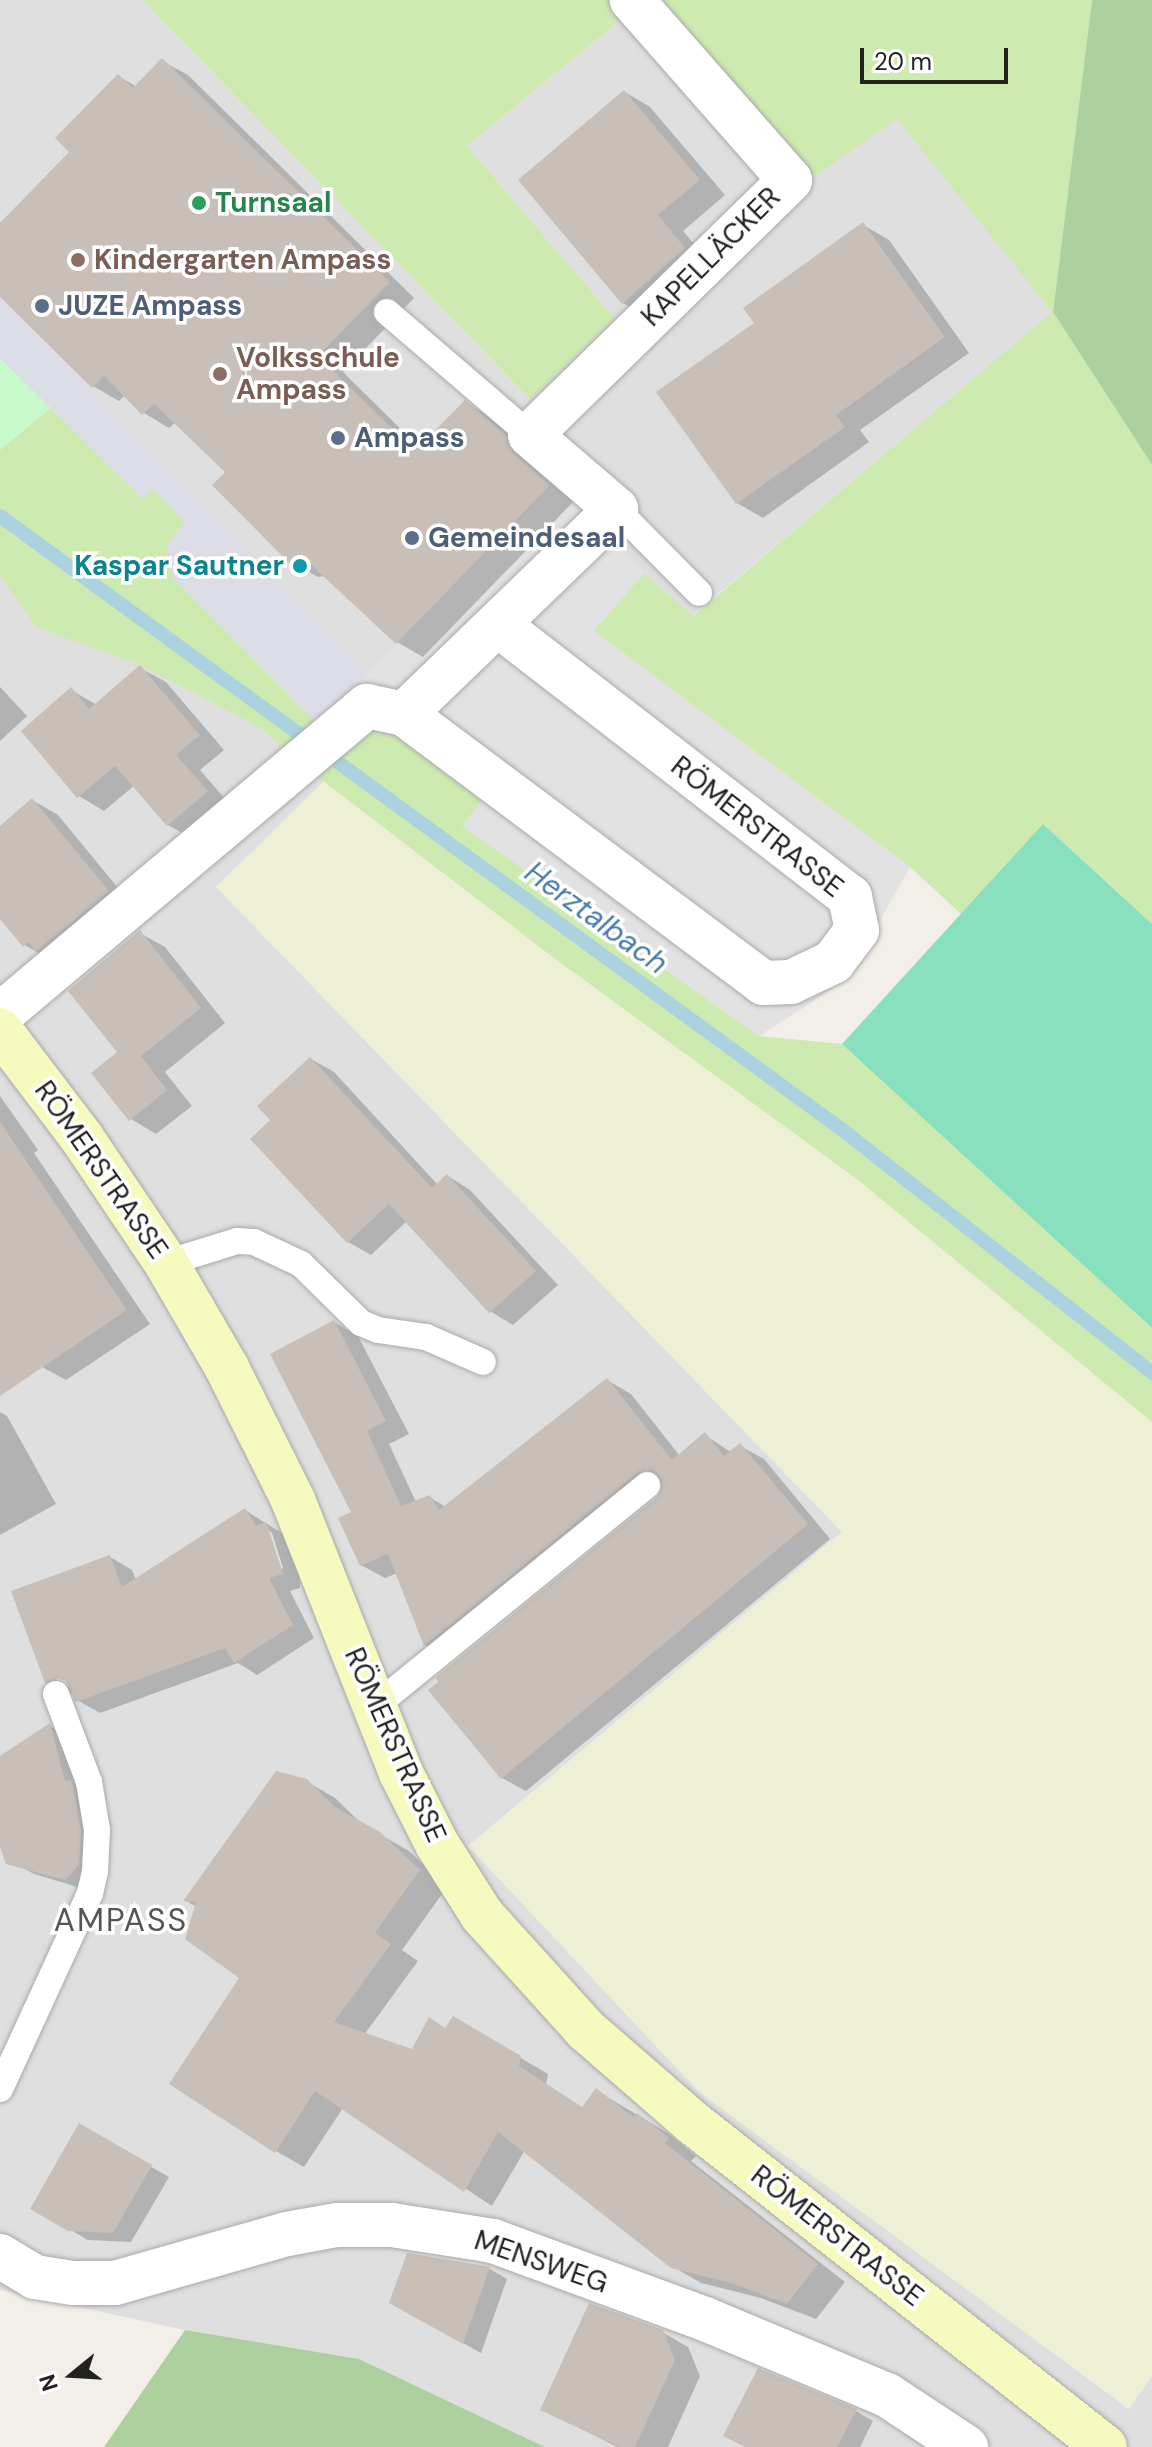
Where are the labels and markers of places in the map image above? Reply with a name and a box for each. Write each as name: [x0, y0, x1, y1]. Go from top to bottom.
place label: Turnsaal: [215, 186, 331, 220]
marker: Turnsaal: [190, 194, 208, 212]
place label: Kindergarten Ampass: [94, 243, 391, 277]
marker: Kindergarten Ampass: [69, 251, 87, 269]
place label: JUZE Ampass: [58, 289, 242, 323]
marker: JUZE Ampass: [33, 297, 51, 315]
place label: Volksschule Ampass: [236, 341, 400, 407]
marker: Volksschule Ampass: [211, 365, 229, 383]
place label: Ampass: [354, 421, 465, 455]
marker: Ampass: [329, 429, 347, 447]
place label: Gemeindesaal: [428, 521, 625, 555]
marker: Gemeindesaal: [403, 529, 421, 547]
place label: Kaspar Sautner: [74, 549, 284, 583]
marker: Kaspar Sautner: [291, 557, 309, 575]

